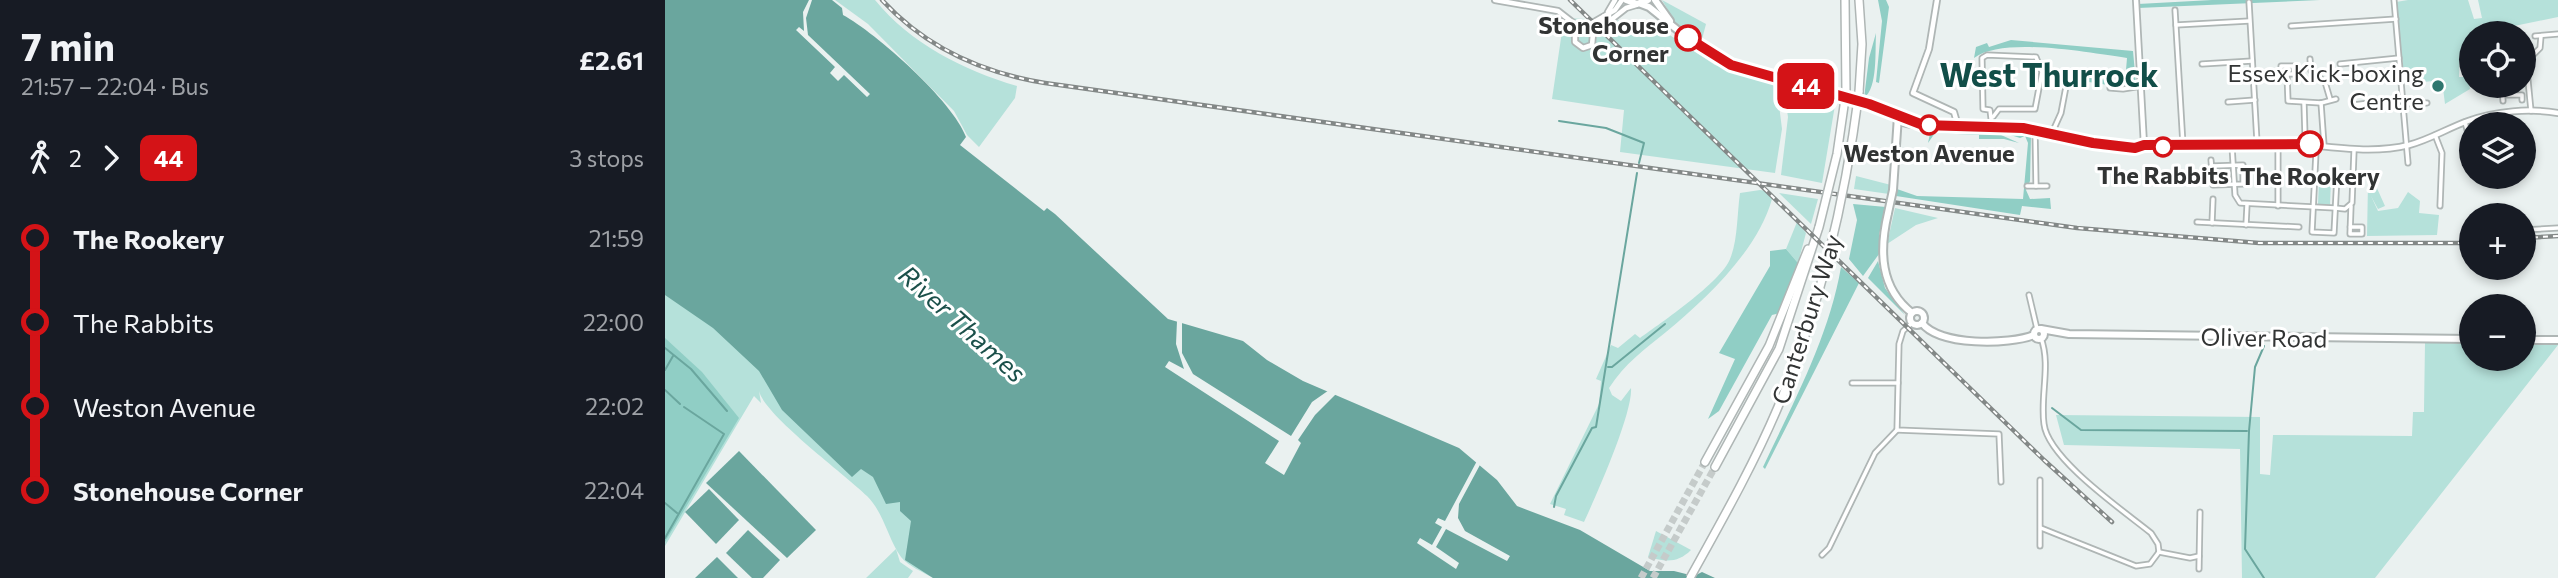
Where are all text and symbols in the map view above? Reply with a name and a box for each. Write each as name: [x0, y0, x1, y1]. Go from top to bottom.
place label: Stonehouse Corner: [1538, 10, 1669, 67]
map controls: [2459, 21, 2536, 371]
button: locate: [2459, 21, 2536, 98]
text: 7 min: [21, 22, 115, 69]
marker: Stonehouse Corner: [1675, 25, 1701, 51]
text: £2.61: [579, 44, 644, 75]
district label: West Thurrock: [1940, 54, 2159, 94]
place label: Essex Kick-boxing Centre: [2227, 58, 2424, 115]
line badge: 44: [1775, 63, 1837, 109]
text: 44: [1791, 71, 1821, 100]
text: 21:57 – 22:04 · Bus: [21, 72, 209, 100]
marker: Essex Kick-boxing Centre: [2430, 78, 2446, 94]
button: layers: [2459, 112, 2536, 189]
marker: Weston Avenue: [1919, 115, 1939, 135]
marker: The Rookery: [2297, 131, 2323, 157]
marker: The Rabbits: [2153, 137, 2173, 157]
place label: Weston Avenue: [1843, 138, 2015, 167]
icon: walk: [21, 139, 59, 177]
icon: forward: [92, 139, 130, 177]
text: 44: [154, 143, 183, 172]
text: 2: [69, 144, 82, 172]
text: 3 stops: [569, 144, 644, 172]
place label: The Rabbits: [2097, 160, 2229, 189]
place label: The Rookery: [2240, 161, 2380, 190]
button: +: [2459, 203, 2536, 280]
text: The Rookery: [73, 223, 225, 254]
text: 21:59: [589, 224, 644, 252]
street label: Canterbury Way: [1765, 230, 1847, 408]
water label: River Thames: [893, 258, 1033, 388]
button: −: [2459, 294, 2536, 371]
text: The Rabbits: [73, 307, 214, 338]
text: 22:00: [583, 308, 644, 336]
street label: Oliver Road: [2200, 321, 2328, 353]
text: Weston Avenue: [73, 391, 256, 422]
text: 22:02: [585, 392, 644, 420]
text: Stonehouse Corner: [73, 475, 303, 506]
text: 22:04: [584, 476, 644, 504]

